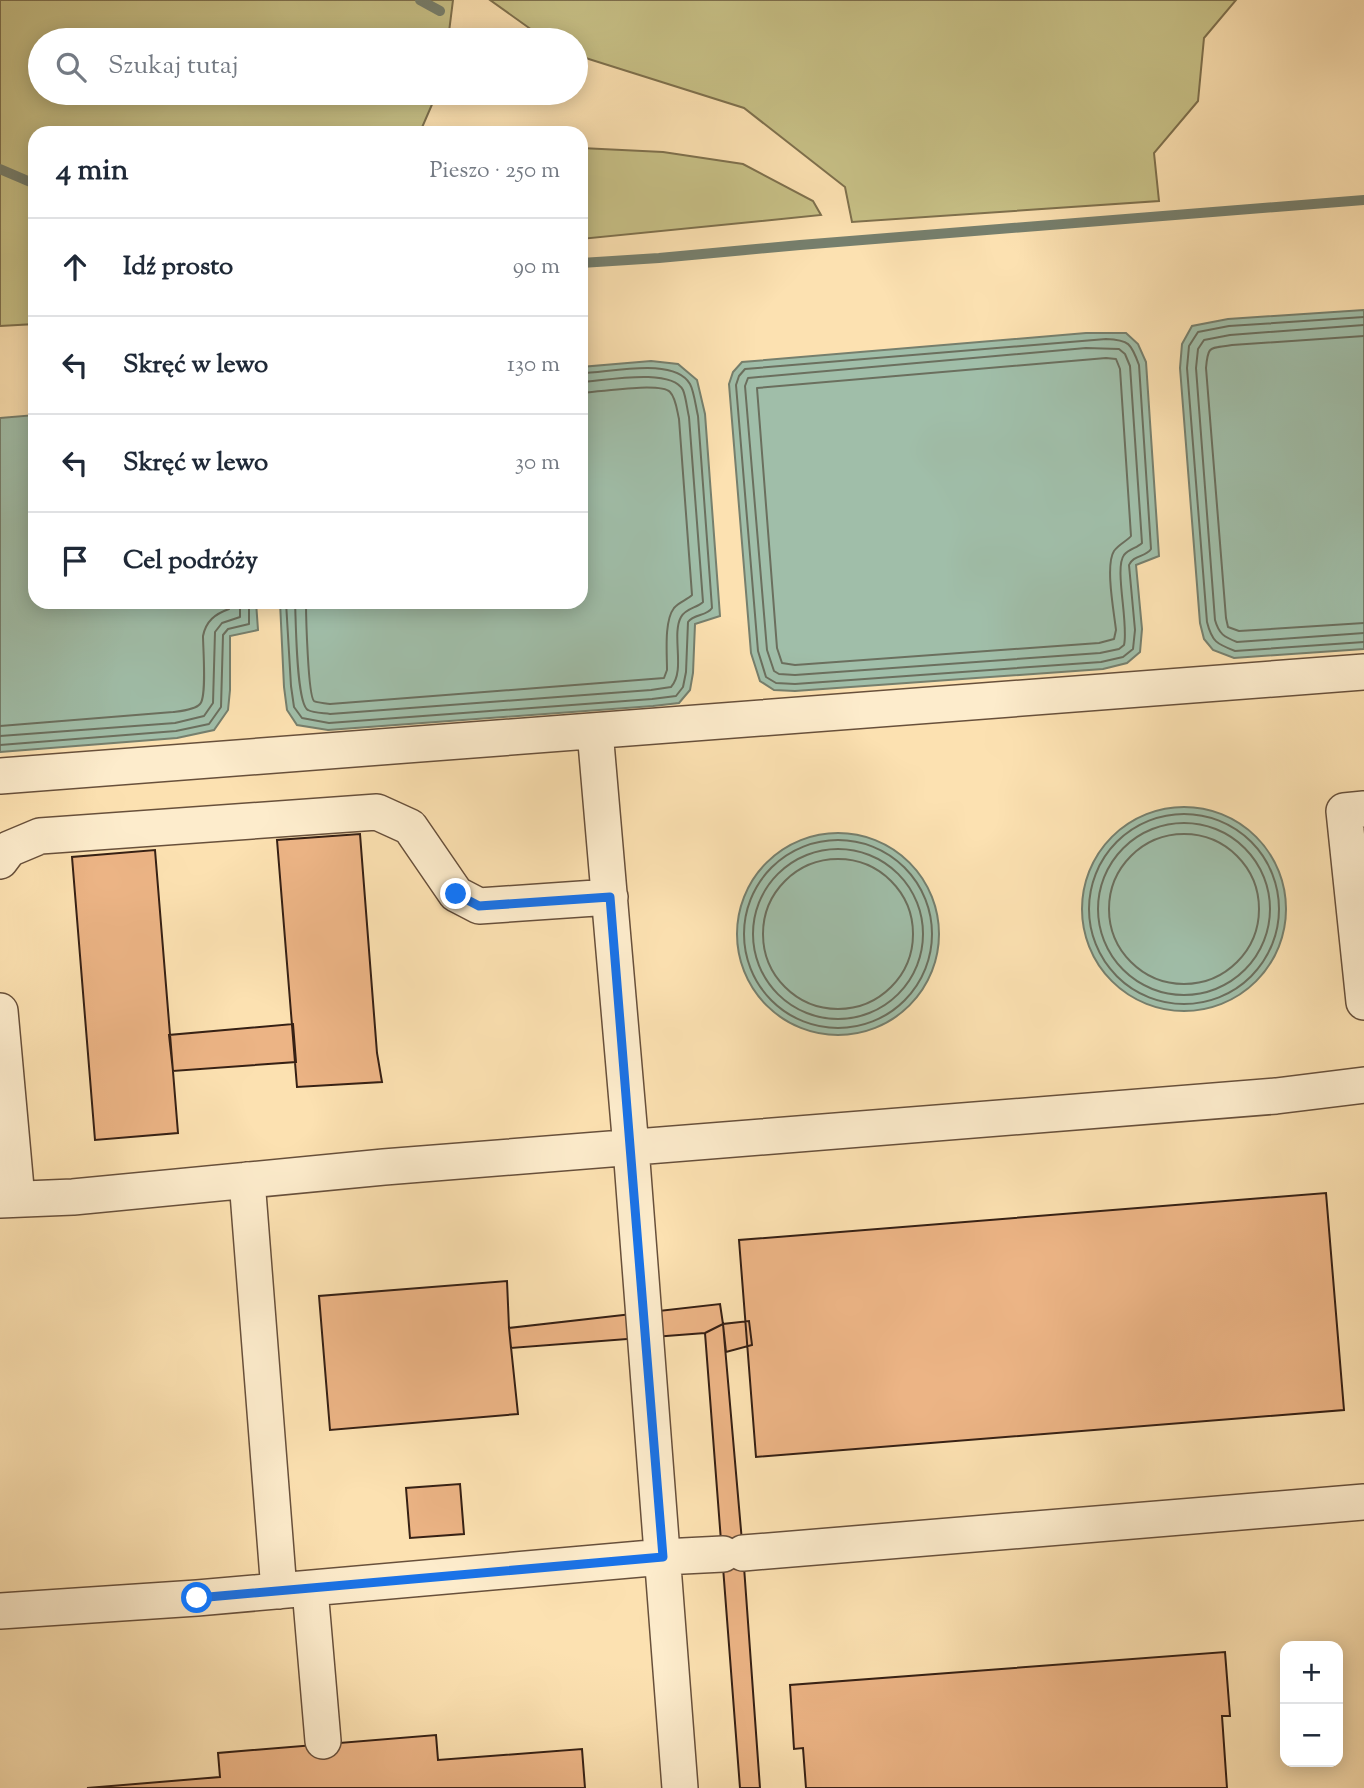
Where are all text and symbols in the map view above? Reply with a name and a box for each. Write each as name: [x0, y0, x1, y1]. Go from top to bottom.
search box: [28, 28, 588, 105]
icon: search: [52, 48, 90, 86]
text: Szukaj tutaj: [108, 48, 239, 85]
text: 4 min: [56, 150, 129, 193]
text: Pieszo · 250 m: [430, 155, 560, 188]
icon: ahead: [56, 248, 94, 286]
text: Idź prosto: [123, 249, 233, 286]
text: 90 m: [513, 251, 560, 284]
icon: left: [56, 346, 94, 384]
text: Skręć w lewo: [123, 347, 268, 384]
text: 130 m: [507, 349, 560, 382]
icon: left: [56, 444, 94, 482]
text: Skręć w lewo: [123, 445, 268, 482]
text: 30 m: [515, 447, 560, 480]
icon: arrive: [56, 542, 94, 580]
text: Cel podróży: [123, 543, 258, 580]
route end: [440, 878, 471, 909]
route start: [181, 1582, 212, 1613]
map controls: [1280, 1641, 1343, 1767]
button: +: [1280, 1641, 1343, 1704]
button: −: [1280, 1704, 1343, 1767]

